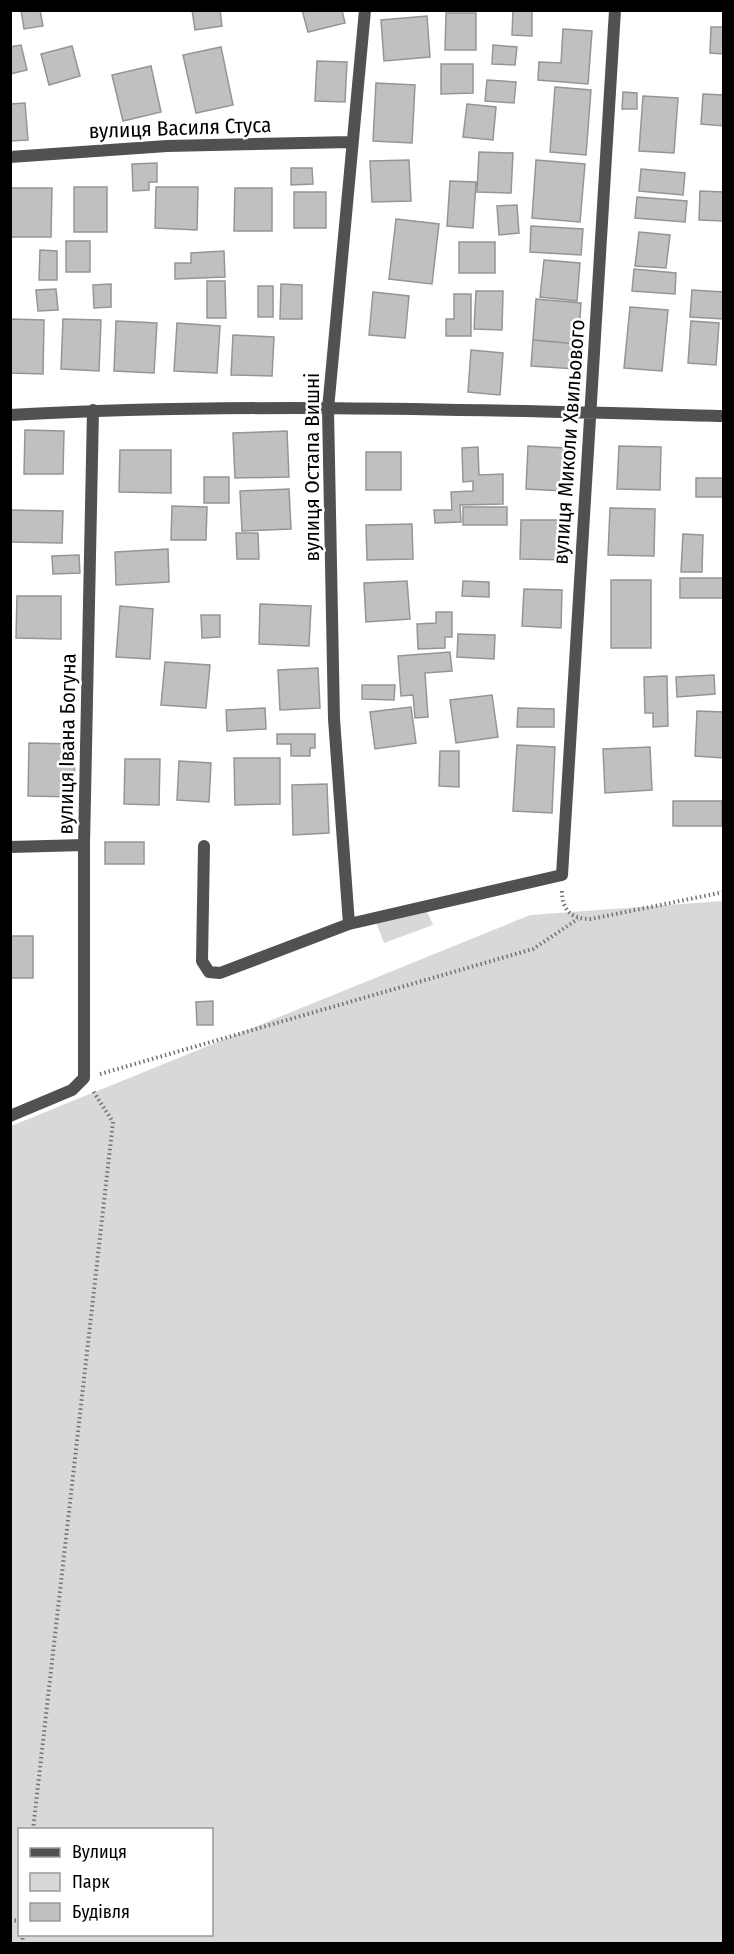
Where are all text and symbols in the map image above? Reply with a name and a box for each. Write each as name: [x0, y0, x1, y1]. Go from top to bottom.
street label: вулиця Василя Стуса: [88, 112, 272, 144]
street label: вулиця Миколи Хвильового: [547, 319, 591, 565]
street label: вулиця Остапа Вишні: [299, 373, 325, 561]
street label: вулиця Івана Богуна: [52, 653, 82, 835]
legend: [18, 1828, 213, 1936]
text: Вулиця: [72, 1841, 127, 1863]
text: Парк: [72, 1871, 110, 1893]
text: Будівля: [72, 1901, 130, 1923]

